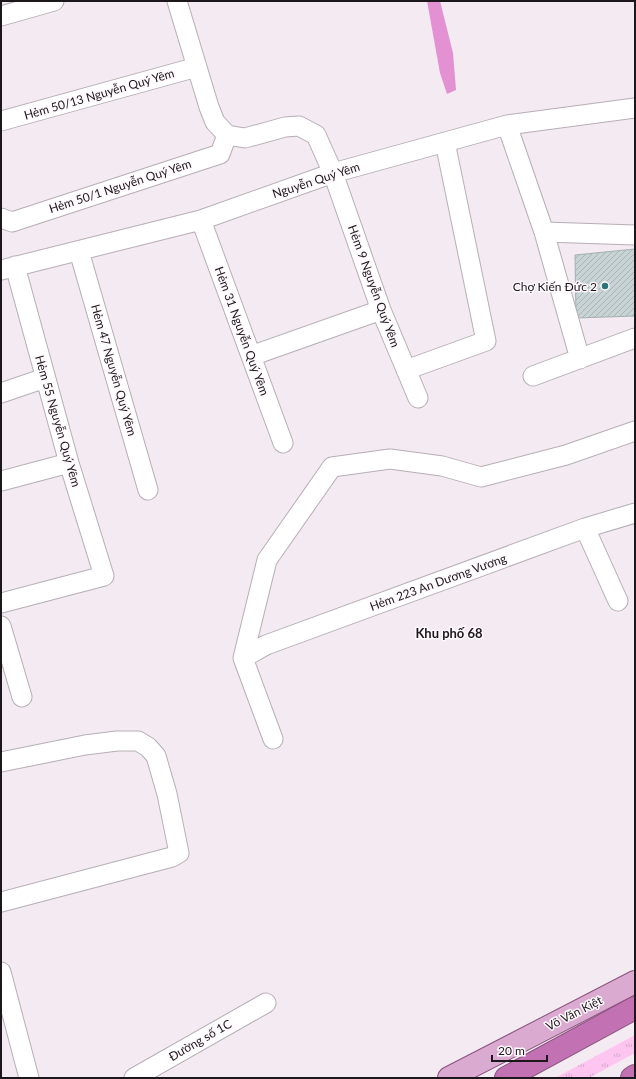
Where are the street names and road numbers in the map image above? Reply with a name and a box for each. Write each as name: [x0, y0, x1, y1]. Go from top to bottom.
street label: Hẻm 50/13 Nguyễn Quý Yêm: [22, 65, 176, 123]
street label: Hẻm 50/1 Nguyễn Quý Yêm: [47, 156, 193, 216]
street label: Nguyễn Quý Yêm: [270, 159, 362, 201]
street label: Hẻm 9 Nguyễn Quý Yêm: [345, 223, 403, 349]
street label: Hẻm 31 Nguyễn Quý Yêm: [212, 264, 272, 398]
street label: Hẻm 47 Nguyễn Quý Yêm: [88, 302, 140, 438]
street label: Hẻm 55 Nguyễn Quý Yêm: [32, 353, 84, 489]
street label: Hẻm 223 An Dương Vương: [368, 550, 508, 614]
street label: Võ Văn Kiệt: [543, 992, 605, 1034]
street label: Đường số 1C: [166, 1016, 234, 1064]

